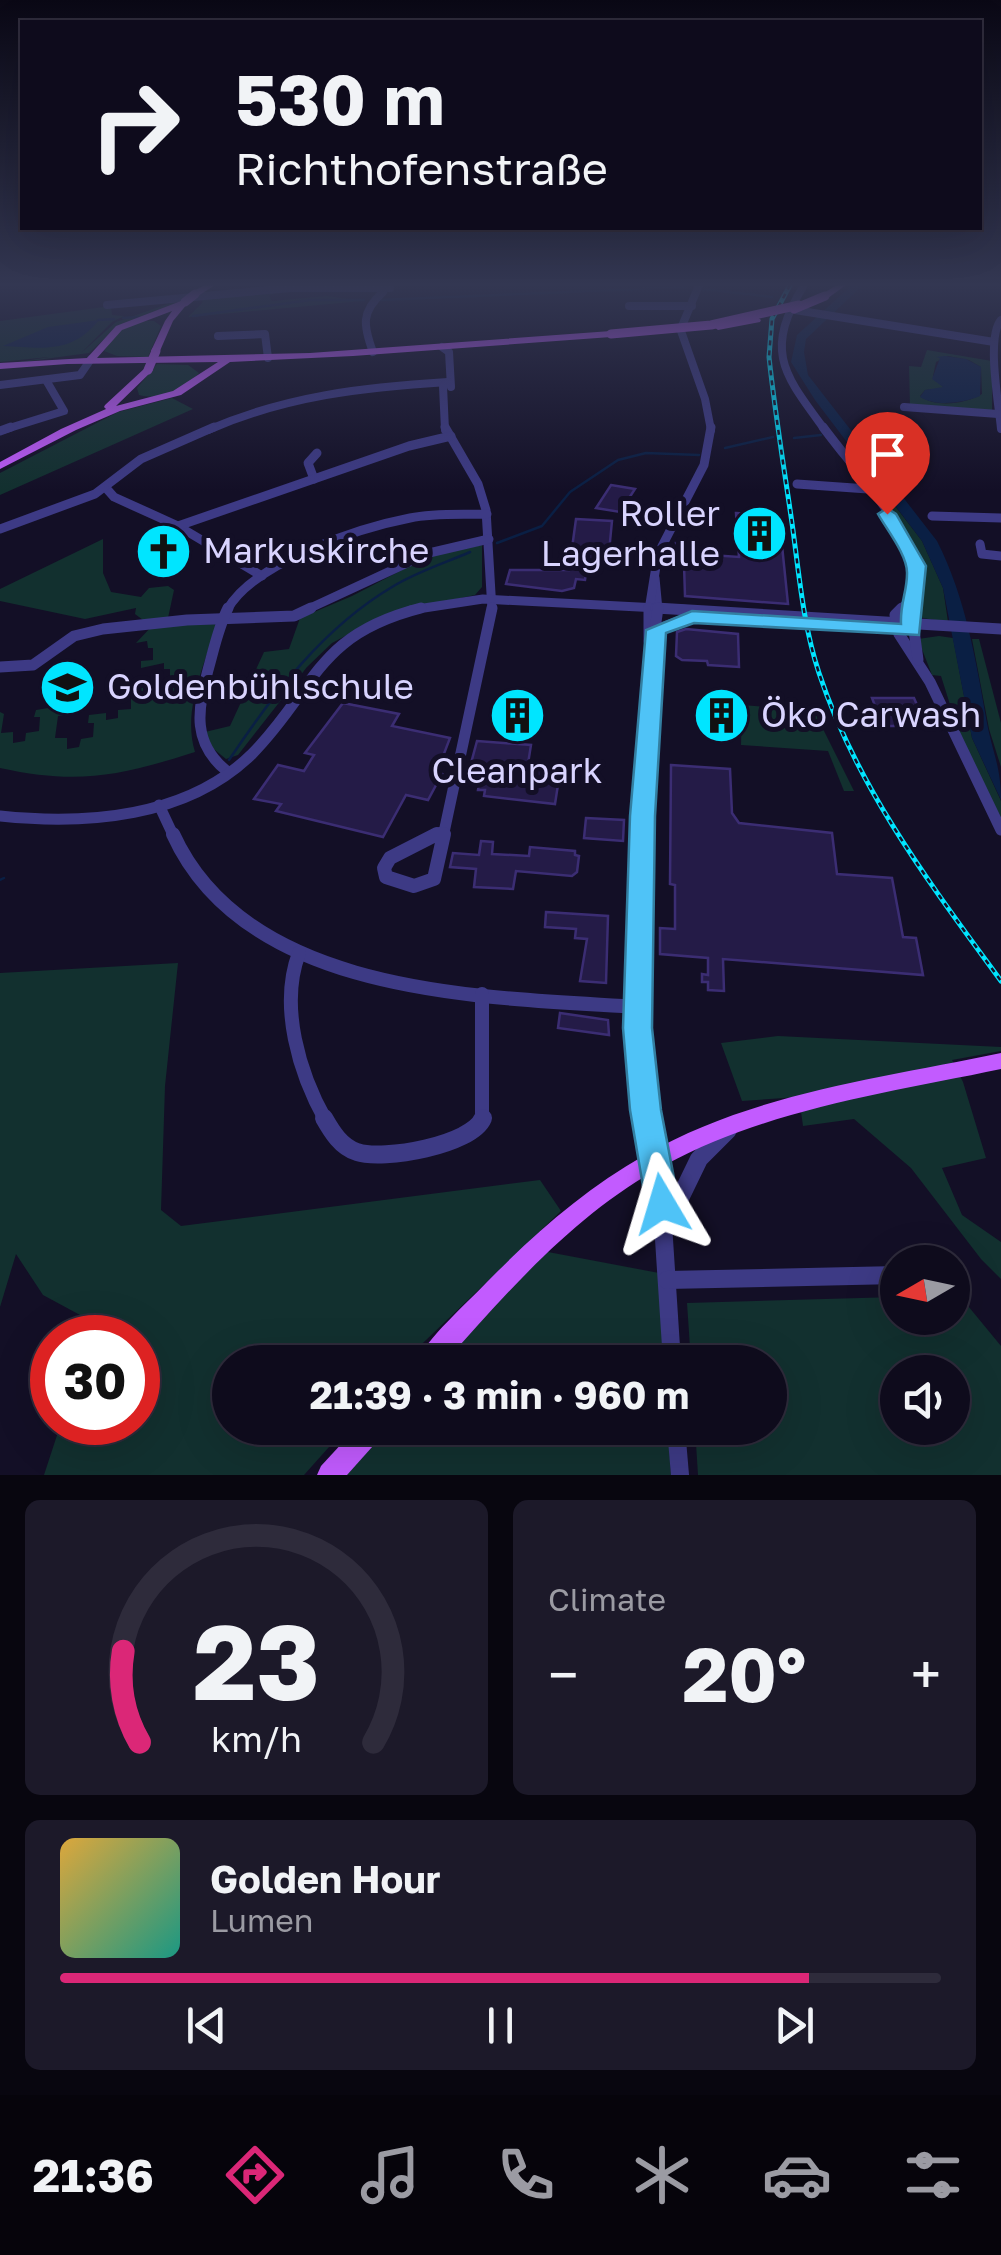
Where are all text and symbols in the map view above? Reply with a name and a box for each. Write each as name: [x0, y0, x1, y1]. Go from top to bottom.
text: 530 m: [235, 56, 445, 140]
icon: right: [70, 60, 200, 190]
text: Richthofenstraße: [235, 141, 608, 195]
pin: [845, 412, 930, 515]
icon: arrive: [860, 427, 915, 482]
place label: Roller Lagerhalle: [541, 492, 720, 574]
building icon: Roller Lagerhalle: [729, 504, 789, 564]
church icon: Markuskirche: [134, 521, 194, 581]
place label: Markuskirche: [203, 529, 429, 571]
school or university icon: Goldenbühlschule: [38, 657, 98, 717]
place label: Goldenbühlschule: [107, 665, 414, 707]
building icon: Cleanpark: [487, 685, 547, 745]
building icon: Öko Carwash: [692, 685, 752, 745]
place label: Öko Carwash: [761, 693, 981, 735]
place label: Cleanpark: [432, 749, 602, 791]
position arrow: [610, 1152, 714, 1256]
north arrow: [880, 1245, 970, 1335]
map controls: [880, 1245, 970, 1445]
speed limit sign: 30: [30, 1315, 160, 1445]
button: sound: [880, 1355, 970, 1445]
text: 21:39 · 3 min · 960 m: [310, 1372, 689, 1417]
text: Climate: [548, 1580, 666, 1618]
text: 23: [193, 1598, 320, 1723]
text: 20°: [683, 1628, 806, 1719]
text: −: [548, 1641, 578, 1707]
text: +: [911, 1641, 941, 1707]
text: km/h: [211, 1717, 302, 1760]
text: Golden Hour: [210, 1856, 441, 1901]
text: Lumen: [210, 1901, 314, 1939]
icon: previous: [179, 1998, 234, 2053]
icon: pause: [473, 1998, 528, 2053]
icon: next: [767, 1998, 822, 2053]
icon: directions: [220, 2140, 290, 2210]
icon: music: [355, 2140, 425, 2210]
icon: phone: [491, 2140, 561, 2210]
icon: climate: [627, 2140, 697, 2210]
icon: car: [762, 2140, 832, 2210]
icon: filters: [898, 2140, 968, 2210]
text: 21:36: [33, 2148, 154, 2202]

